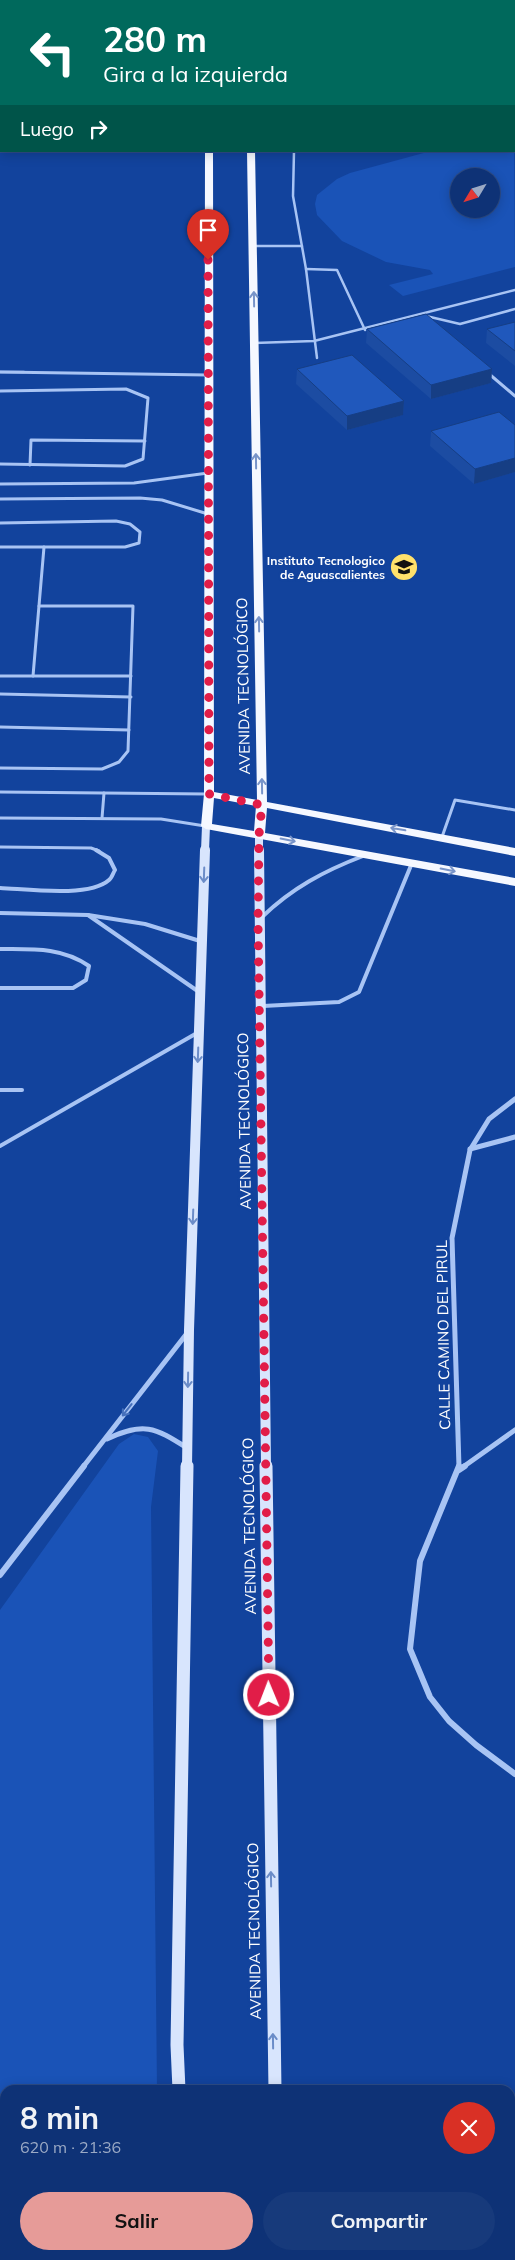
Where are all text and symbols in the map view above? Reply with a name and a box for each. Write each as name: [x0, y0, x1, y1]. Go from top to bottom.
text: 280 m: [103, 17, 207, 61]
icon: left: [20, 20, 85, 85]
text: Gira a la izquierda: [103, 60, 288, 88]
icon: right: [84, 115, 112, 143]
text: Luego: [20, 117, 74, 141]
north arrow: [450, 168, 500, 218]
map controls: [450, 168, 500, 218]
pin: [187, 209, 229, 260]
icon: arrive: [194, 216, 222, 244]
one-way arrow: [249, 291, 259, 308]
one-way arrow: [252, 454, 261, 470]
school or university icon: Instituto Tecnologico de Aguascalientes: [389, 552, 419, 582]
place label: Instituto Tecnologico de Aguascalientes: [267, 553, 385, 582]
street label: AVENIDA TECNOLÓGICO: [232, 597, 254, 775]
one-way arrow: [254, 616, 264, 632]
one-way arrow: [257, 779, 267, 795]
one-way arrow: [391, 824, 407, 834]
one-way arrow: [280, 836, 296, 846]
one-way arrow: [199, 866, 209, 883]
one-way arrow: [439, 866, 455, 875]
street label: AVENIDA TECNOLÓGICO: [233, 1032, 255, 1210]
one-way arrow: [193, 1046, 203, 1062]
one-way arrow: [188, 1209, 197, 1225]
street label: CALLE CAMINO DEL PIRUL: [432, 1240, 454, 1430]
one-way arrow: [183, 1371, 193, 1387]
one-way arrow: [122, 1403, 132, 1417]
street label: AVENIDA TECNOLÓGICO: [238, 1437, 260, 1615]
position arrow: [242, 1668, 294, 1720]
street label: AVENIDA TECNOLÓGICO: [243, 1842, 265, 2020]
one-way arrow: [266, 1871, 276, 1888]
one-way arrow: [268, 2034, 278, 2050]
text: 8 min: [20, 2099, 99, 2137]
button: close: [443, 2102, 495, 2154]
text: 620 m · 21:36: [20, 2137, 121, 2157]
button: Salir: [20, 2192, 253, 2250]
button: Compartir: [263, 2192, 495, 2250]

